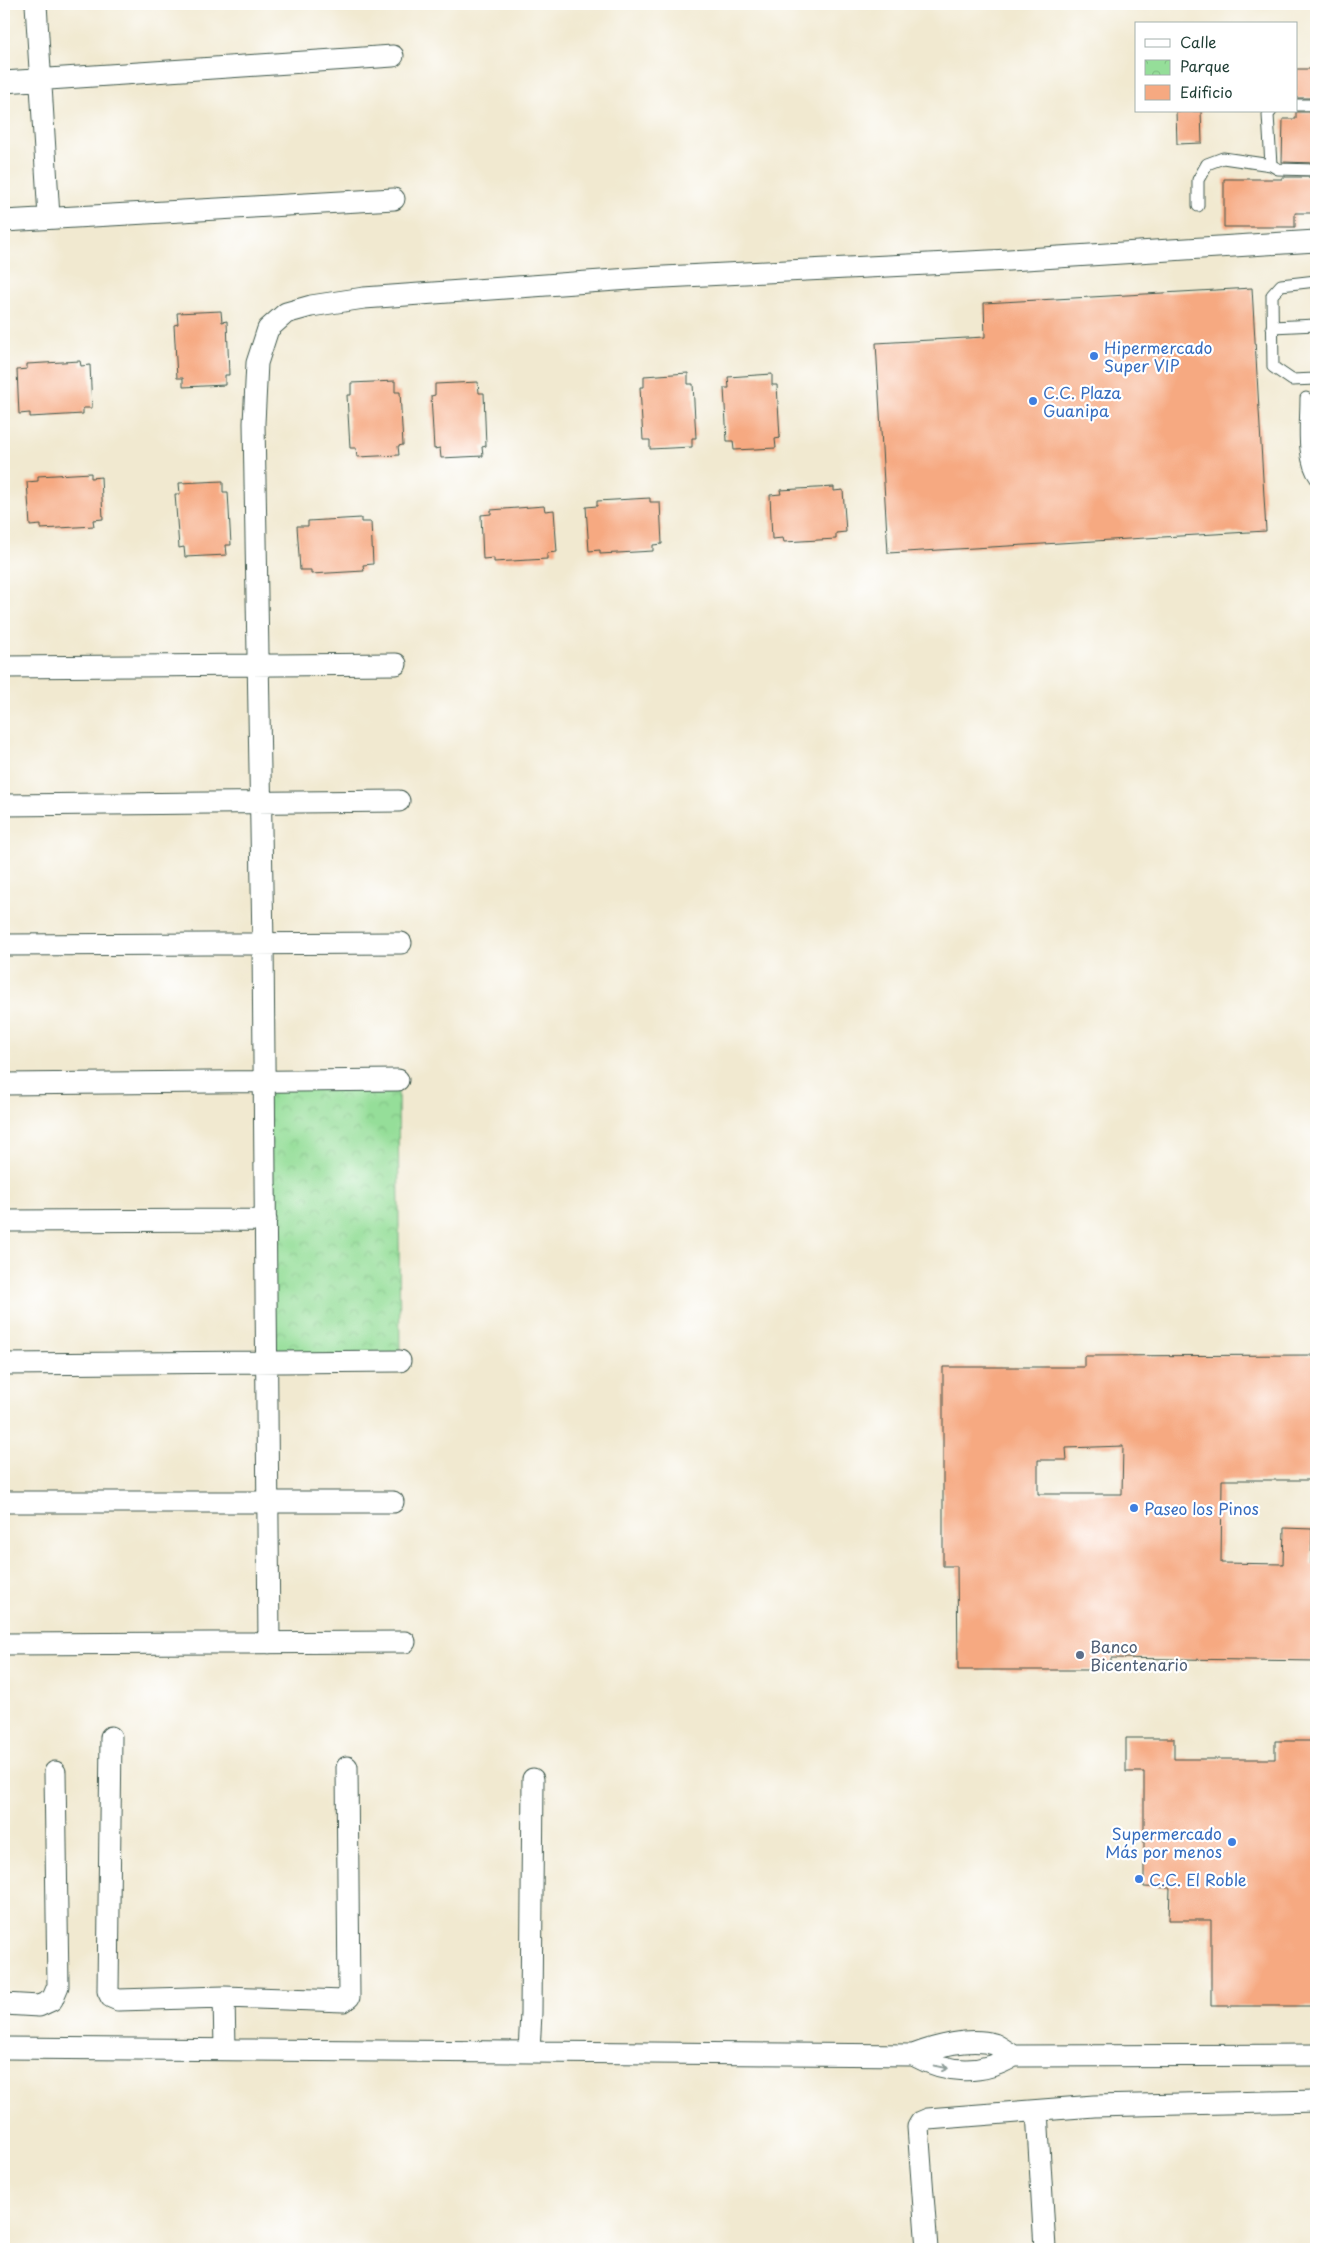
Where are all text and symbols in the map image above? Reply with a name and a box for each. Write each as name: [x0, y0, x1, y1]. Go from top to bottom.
legend: [1135, 22, 1298, 112]
text: Calle: [1180, 30, 1217, 53]
text: Parque: [1180, 54, 1230, 77]
text: Edificio: [1180, 80, 1233, 103]
place label: Hipermercado Super VIP: [1104, 335, 1213, 377]
marker: Hipermercado Super VIP: [1088, 350, 1100, 362]
place label: C.C. Plaza Guanipa: [1043, 380, 1121, 422]
marker: C.C. Plaza Guanipa: [1027, 395, 1039, 407]
place label: Paseo los Pinos: [1144, 1496, 1259, 1520]
marker: Paseo los Pinos: [1128, 1502, 1140, 1514]
place label: Banco Bicentenario: [1090, 1634, 1188, 1676]
marker: Banco Bicentenario: [1074, 1649, 1086, 1661]
place label: Supermercado Más por menos: [1105, 1821, 1222, 1863]
marker: Supermercado Más por menos: [1226, 1836, 1238, 1848]
place label: C.C. El Roble: [1149, 1867, 1247, 1891]
marker: C.C. El Roble: [1133, 1873, 1145, 1885]
one-way arrow: [932, 2062, 948, 2072]

